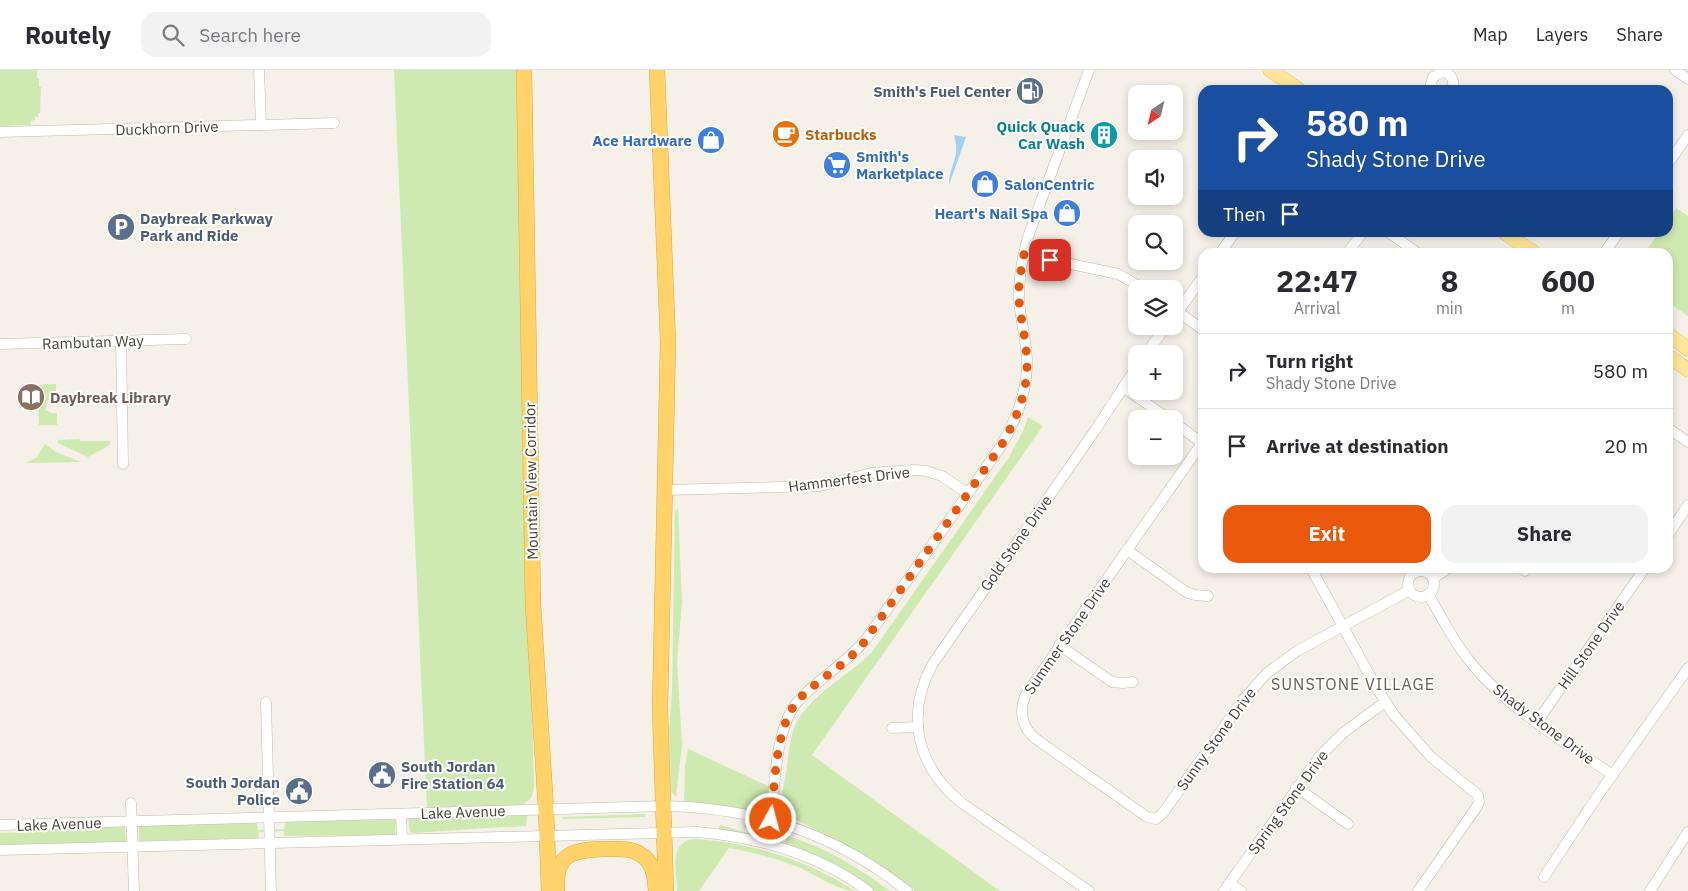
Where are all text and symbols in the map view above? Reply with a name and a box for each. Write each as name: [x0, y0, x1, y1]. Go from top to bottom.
search box: [141, 12, 491, 57]
text: Routely: [25, 19, 111, 51]
icon: search: [159, 21, 187, 49]
text: Search here: [199, 23, 301, 47]
text: Map: [1473, 23, 1508, 46]
text: Layers: [1536, 23, 1588, 46]
text: Share: [1616, 23, 1663, 46]
fuel station icon: Smith's Fuel Center: [1015, 76, 1045, 106]
place label: Smith's Fuel Center: [873, 82, 1011, 101]
north arrow: [1128, 85, 1182, 140]
map controls: [1128, 85, 1183, 465]
text: 580 m: [1306, 100, 1409, 146]
icon: right: [1223, 105, 1288, 170]
street label: Duckhorn Drive: [115, 117, 219, 139]
place label: Quick Quack Car Wash: [997, 117, 1085, 153]
cafe icon: Starbucks: [771, 119, 801, 149]
building icon: Quick Quack Car Wash: [1089, 120, 1119, 150]
shop icon: Ace Hardware: [696, 125, 726, 155]
place label: Starbucks: [805, 125, 877, 144]
place label: Ace Hardware: [592, 131, 692, 150]
text: Shady Stone Drive: [1306, 144, 1486, 173]
place label: Smith's Marketplace: [856, 147, 944, 183]
supermarket icon: Smith's Marketplace: [822, 150, 852, 180]
button: sound: [1128, 150, 1183, 205]
shop icon: SalonCentric: [970, 169, 1000, 199]
place label: SalonCentric: [1004, 175, 1095, 194]
shop icon: Heart's Nail Spa: [1052, 198, 1082, 228]
icon: arrive: [1276, 200, 1304, 228]
text: Then: [1223, 202, 1266, 226]
place label: Heart's Nail Spa: [934, 204, 1048, 223]
place label: Daybreak Parkway Park and Ride: [140, 209, 273, 245]
parking icon: Daybreak Parkway Park and Ride: [106, 212, 136, 242]
button: search: [1128, 215, 1183, 270]
pin: [1029, 239, 1071, 281]
icon: arrive: [1036, 246, 1064, 274]
text: 22:47: [1276, 261, 1358, 300]
text: 8: [1440, 261, 1458, 300]
text: 600: [1541, 261, 1595, 300]
button: layers: [1128, 280, 1183, 335]
text: Arrival: [1294, 298, 1340, 318]
text: min: [1436, 298, 1463, 318]
text: m: [1561, 298, 1575, 318]
street label: Rambutan Way: [42, 331, 145, 353]
button: +: [1128, 345, 1183, 400]
text: Turn right: [1266, 349, 1353, 373]
icon: right: [1223, 357, 1251, 385]
text: 580 m: [1593, 359, 1648, 383]
text: Shady Stone Drive: [1266, 373, 1397, 393]
library icon: Daybreak Library: [16, 382, 46, 412]
place label: Daybreak Library: [50, 388, 171, 407]
street label: Mountain View Corridor: [520, 401, 542, 560]
button: −: [1128, 410, 1183, 465]
icon: arrive: [1223, 432, 1251, 460]
text: Arrive at destination: [1266, 434, 1449, 458]
text: 20 m: [1604, 434, 1648, 458]
street label: Hammerfest Drive: [787, 462, 911, 496]
street label: Gold Stone Drive: [976, 491, 1056, 595]
button: Exit: [1223, 505, 1431, 563]
button: Share: [1441, 505, 1648, 563]
street label: Summer Stone Drive: [1020, 574, 1114, 698]
street label: Hill Stone Drive: [1554, 597, 1628, 693]
district label: SUNSTONE VILLAGE: [1271, 674, 1435, 694]
street label: Shady Stone Drive: [1489, 680, 1599, 768]
street label: Sunny Stone Drive: [1172, 684, 1260, 794]
street label: Spring Stone Drive: [1244, 746, 1332, 858]
place label: South Jordan Fire Station 64: [401, 757, 504, 793]
public building icon: South Jordan Fire Station 64: [367, 760, 397, 790]
place label: South Jordan Police: [186, 773, 280, 809]
public building icon: South Jordan Police: [284, 776, 314, 806]
position arrow: [744, 792, 796, 844]
street label: Lake Avenue: [420, 801, 506, 823]
street label: Lake Avenue: [16, 813, 102, 835]

